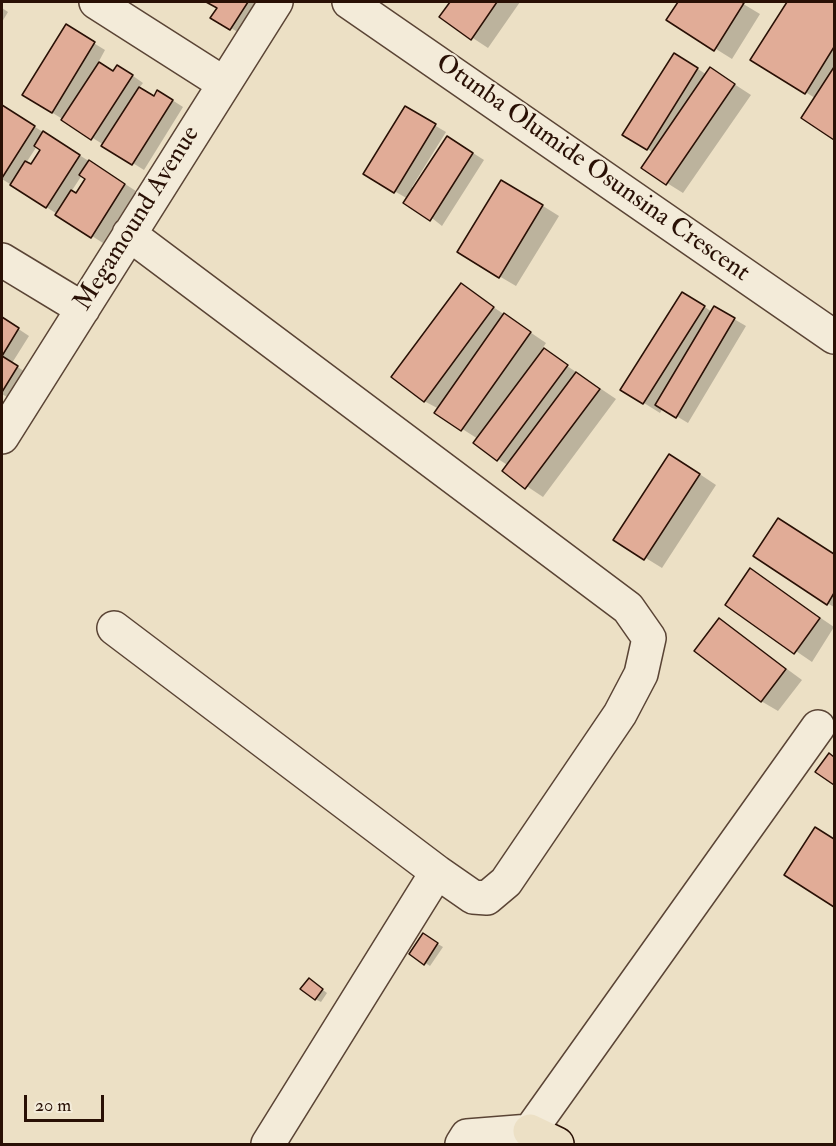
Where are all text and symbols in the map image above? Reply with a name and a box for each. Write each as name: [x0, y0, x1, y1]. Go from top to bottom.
street label: Otunba Olumide Osunsina Crescent: [429, 48, 755, 290]
street label: Megamound Avenue: [69, 121, 207, 317]
scale bar: [27, 1083, 106, 1121]
text: 20 m: [35, 1094, 71, 1117]

